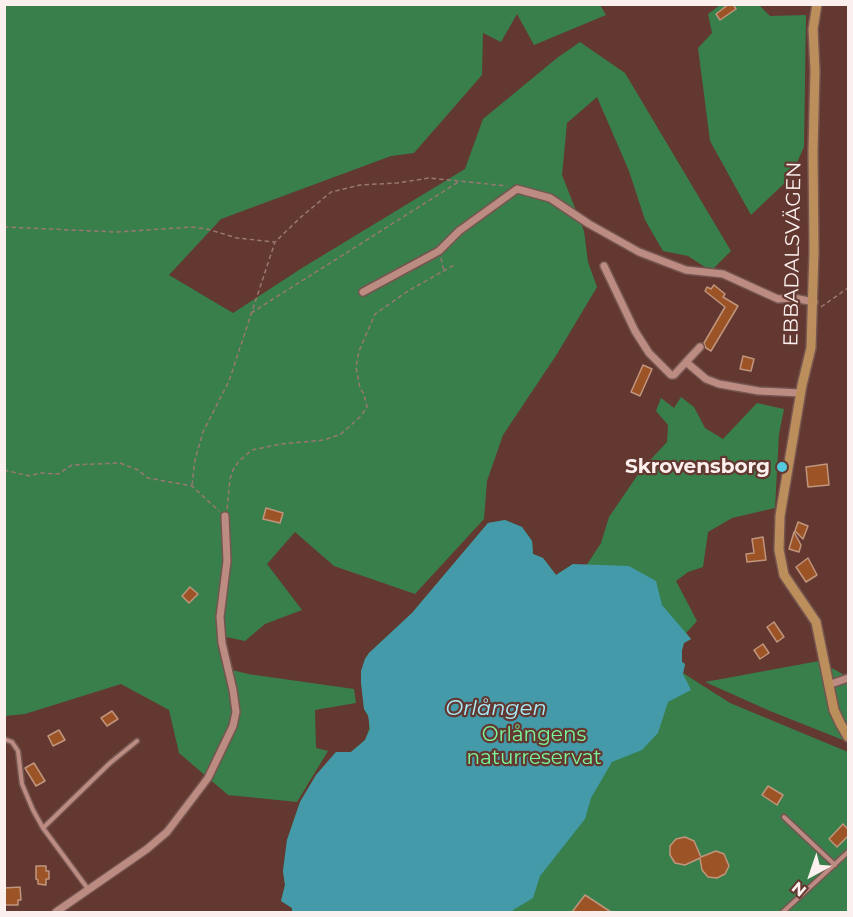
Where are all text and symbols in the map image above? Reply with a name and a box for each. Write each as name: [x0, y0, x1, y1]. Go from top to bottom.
street label: EBBADALSVÄGEN: [779, 161, 807, 347]
place label: Skrovensborg: [625, 455, 770, 479]
marker: Skrovensborg: [775, 460, 789, 474]
water label: Orlången: [445, 696, 547, 722]
park label: Orlångens naturreservat: [466, 723, 602, 770]
north arrow: [781, 845, 841, 905]
text: N: [788, 878, 810, 901]

